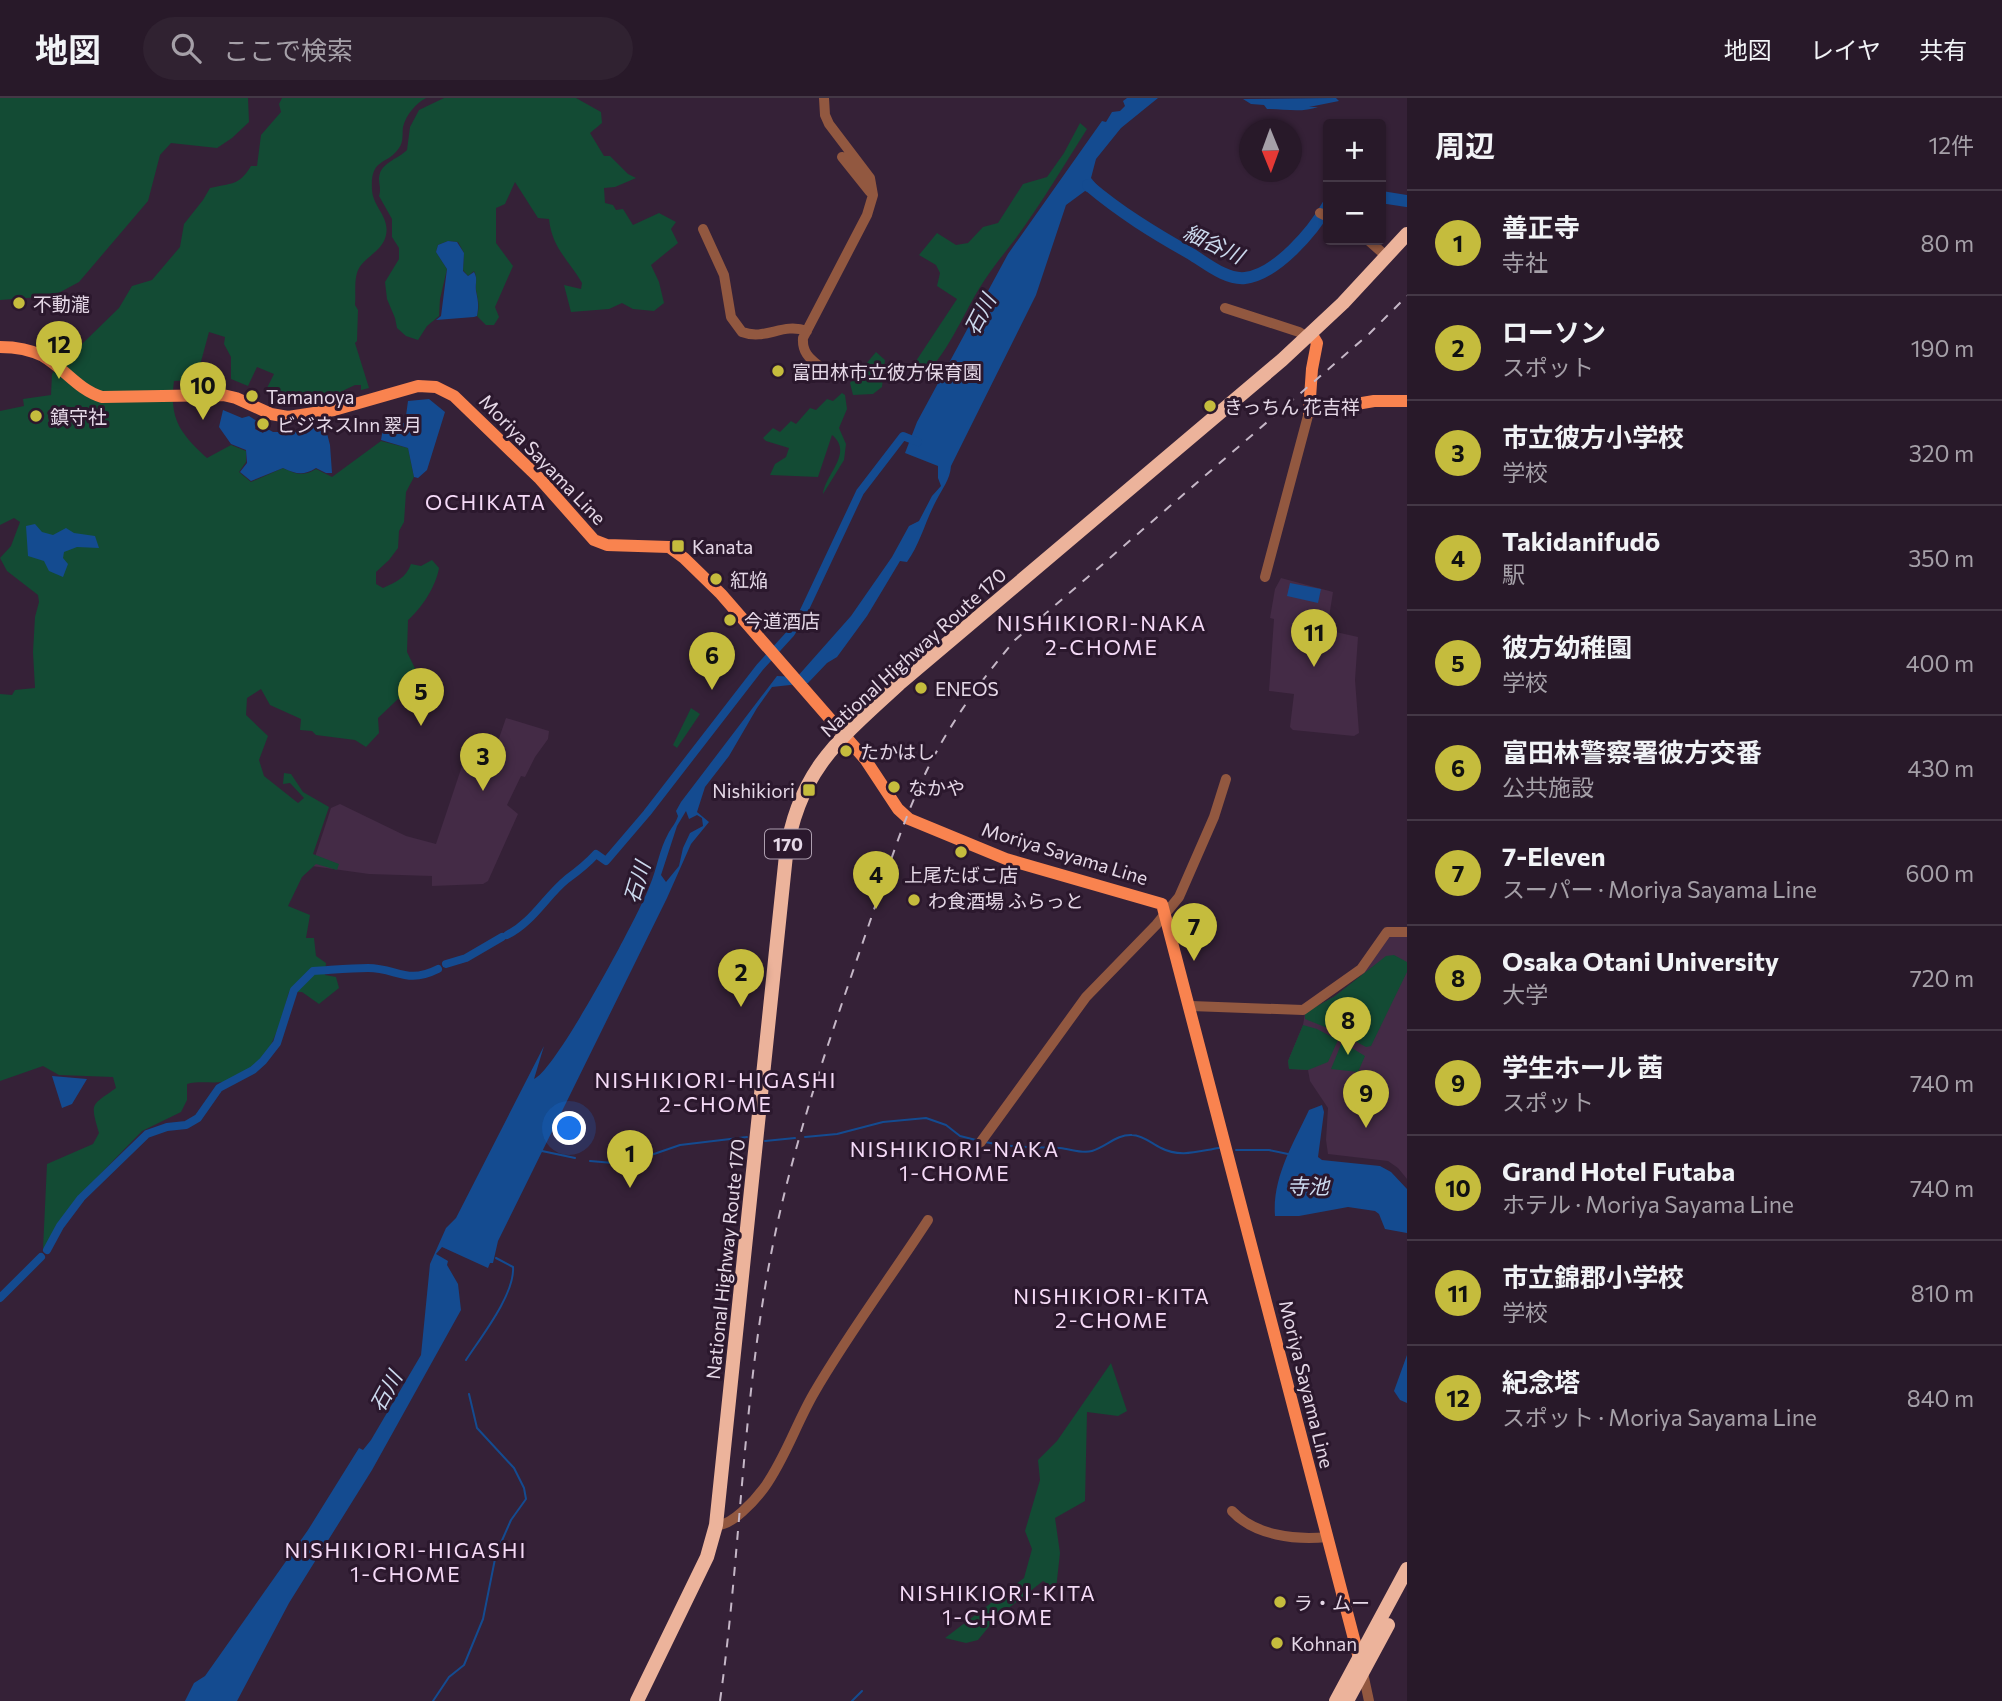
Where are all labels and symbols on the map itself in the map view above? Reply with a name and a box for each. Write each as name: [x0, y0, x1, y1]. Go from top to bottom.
north arrow: [1239, 119, 1302, 182]
water label: 細谷川: [1180, 218, 1250, 268]
water label: 石川: [958, 288, 1001, 338]
place label: 不動瀧: [33, 292, 90, 315]
marker: 不動瀧: [11, 295, 27, 311]
pin: 12: [36, 321, 82, 379]
place label: 富田林市立彼方保育園: [792, 360, 982, 383]
pin: 10: [180, 362, 226, 420]
marker: 富田林市立彼方保育園: [770, 363, 786, 379]
place label: Tamanoya: [266, 385, 354, 408]
marker: Tamanoya: [244, 388, 260, 404]
street label: Moriya Sayama Line: [475, 389, 611, 529]
place label: きっちん 花吉祥: [1224, 395, 1360, 418]
marker: きっちん 花吉祥: [1202, 398, 1218, 414]
place label: 鎮守社: [50, 405, 107, 428]
marker: 鎮守社: [28, 408, 44, 424]
place label: ビジネスInn 翠月: [277, 413, 422, 436]
marker: ビジネスInn 翠月: [255, 416, 271, 432]
district label: OCHIKATA: [425, 489, 547, 514]
place label: Kanata: [692, 535, 753, 558]
marker: Kanata: [670, 538, 686, 554]
street label: National Highway Route 170: [815, 563, 1011, 741]
place label: 紅焔: [730, 568, 768, 591]
marker: 紅焔: [708, 571, 724, 587]
place label: 今道酒店: [744, 609, 820, 632]
pin: 11: [1291, 609, 1337, 667]
district label: NISHIKIORI-NAKA 2-CHOME: [997, 610, 1207, 659]
marker: 今道酒店: [722, 612, 738, 628]
pin: 6: [689, 632, 735, 690]
pin: 5: [398, 668, 444, 726]
place label: ENEOS: [935, 677, 999, 700]
marker: ENEOS: [913, 680, 929, 696]
pin: 3: [460, 733, 506, 791]
place label: たかはし: [860, 740, 935, 763]
marker: たかはし: [838, 743, 854, 759]
place label: なかや: [908, 776, 965, 799]
place label: Nishikiori: [712, 779, 795, 802]
marker: なかや: [886, 779, 902, 795]
marker: Nishikiori: [801, 782, 817, 798]
street label: Moriya Sayama Line: [979, 817, 1151, 889]
road number: 170: [765, 830, 811, 858]
marker: 上尾たばこ店: [953, 844, 969, 860]
pin: 4: [853, 851, 899, 909]
water label: 石川: [618, 856, 655, 906]
place label: 上尾たばこ店: [904, 863, 1018, 886]
place label: わ食酒場 ふらっと: [928, 889, 1084, 912]
marker: わ食酒場 ふらっと: [906, 892, 922, 908]
pin: 7: [1171, 903, 1217, 961]
pin: 2: [718, 949, 764, 1007]
pin: 8: [1325, 997, 1371, 1055]
district label: NISHIKIORI-HIGASHI 2-CHOME: [595, 1067, 837, 1116]
pin: 9: [1343, 1070, 1389, 1128]
your location: [552, 1111, 586, 1145]
pin: 1: [607, 1130, 653, 1188]
district label: NISHIKIORI-NAKA 1-CHOME: [850, 1136, 1060, 1185]
street label: National Highway Route 170: [701, 1138, 749, 1380]
water label: 寺池: [1287, 1173, 1331, 1198]
district label: NISHIKIORI-KITA 2-CHOME: [1013, 1283, 1211, 1332]
street label: Moriya Sayama Line: [1275, 1298, 1339, 1470]
water label: 石川: [364, 1365, 407, 1415]
district label: NISHIKIORI-HIGASHI 1-CHOME: [285, 1537, 527, 1586]
district label: NISHIKIORI-KITA 1-CHOME: [899, 1580, 1097, 1629]
place label: ラ・ムー: [1294, 1591, 1370, 1614]
marker: ラ・ムー: [1272, 1594, 1288, 1610]
place label: Kohnan: [1291, 1632, 1357, 1655]
marker: Kohnan: [1269, 1635, 1285, 1651]

